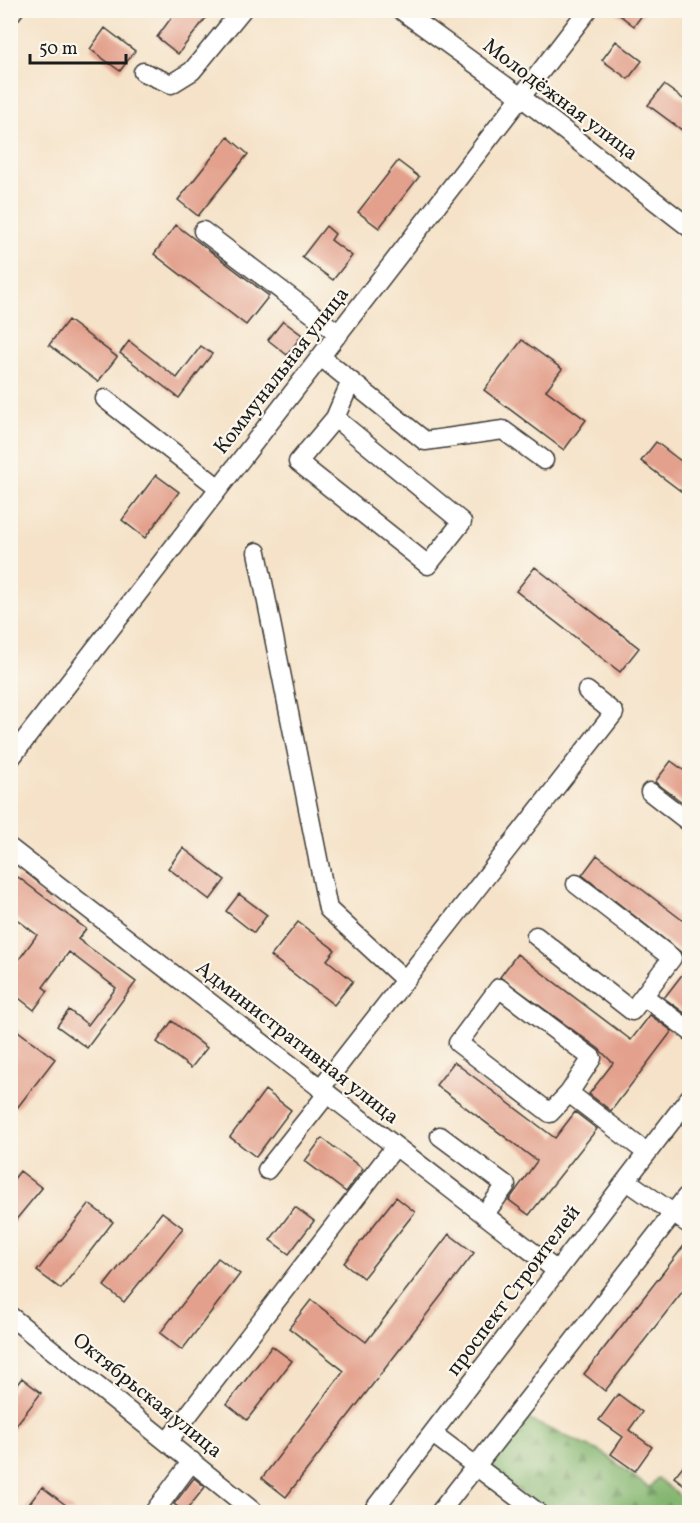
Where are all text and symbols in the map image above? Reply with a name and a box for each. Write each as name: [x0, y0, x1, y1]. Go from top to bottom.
scale bar: [30, 27, 126, 65]
street label: Молодёжная улица: [476, 32, 644, 168]
text: 50 m: [39, 37, 78, 62]
street label: Коммунальная улица: [207, 281, 357, 461]
street label: Административная улица: [189, 954, 405, 1132]
street label: проспект Строителей: [440, 1199, 588, 1382]
street label: Октябрьская улица: [66, 1326, 228, 1466]

